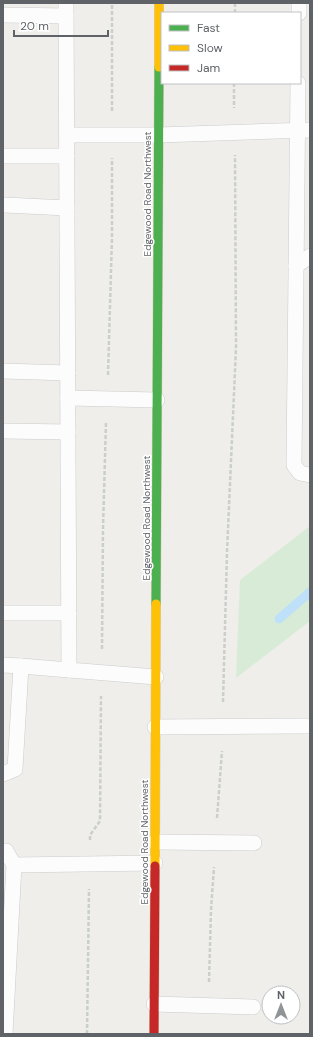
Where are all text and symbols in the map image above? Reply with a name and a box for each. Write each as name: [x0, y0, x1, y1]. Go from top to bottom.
scale bar: [14, 12, 108, 38]
legend: [161, 12, 301, 84]
text: 20 m: [20, 18, 49, 34]
text: Fast: [197, 20, 220, 36]
text: Slow: [197, 40, 223, 56]
text: Jam: [197, 60, 220, 76]
street label: Edgewood Road Northwest: [141, 131, 154, 257]
street label: Edgewood Road Northwest: [140, 455, 153, 581]
street label: Edgewood Road Northwest: [138, 779, 151, 905]
north arrow: [261, 985, 301, 1025]
text: N: [277, 988, 285, 1002]

